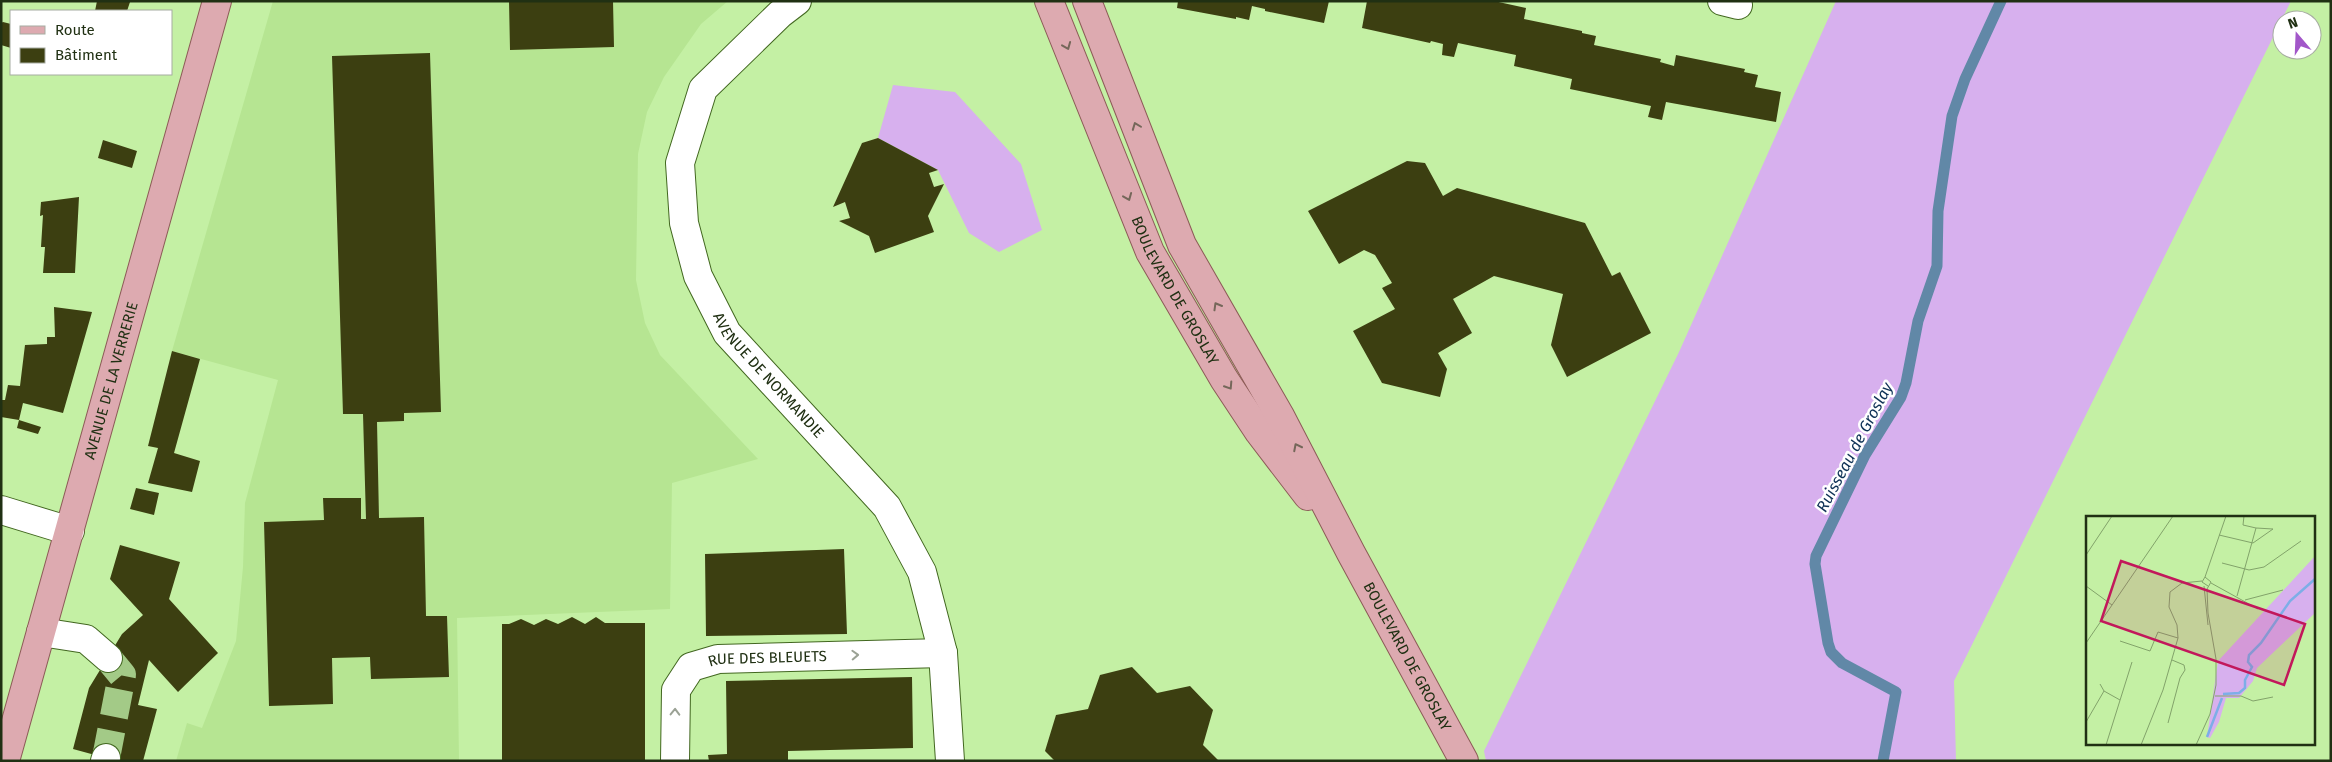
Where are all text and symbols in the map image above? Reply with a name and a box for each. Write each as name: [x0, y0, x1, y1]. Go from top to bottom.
legend: [10, 10, 172, 75]
north arrow: [2272, 10, 2322, 60]
text: N: [2286, 14, 2300, 33]
text: Route: [55, 21, 95, 39]
one-way arrow: [1061, 42, 1071, 50]
text: Bâtiment: [55, 46, 118, 64]
one-way arrow: [1132, 122, 1142, 131]
one-way arrow: [1122, 192, 1132, 201]
street label: BOULEVARD DE GROSLAY: [1127, 213, 1223, 368]
street label: AVENUE DE LA VERRERIE: [81, 300, 142, 461]
one-way arrow: [1214, 302, 1224, 311]
street label: AVENUE DE NORMANDIE: [709, 309, 828, 442]
water label: Ruisseau de Groslay: [1812, 378, 1897, 515]
one-way arrow: [1223, 381, 1232, 390]
one-way arrow: [1293, 444, 1303, 453]
inset map: [2086, 516, 2314, 744]
street label: BOULEVARD DE GROSLAY: [1360, 579, 1455, 735]
street label: RUE DES BLEUETS: [706, 647, 827, 670]
one-way arrow: [852, 650, 859, 660]
one-way arrow: [670, 708, 681, 716]

